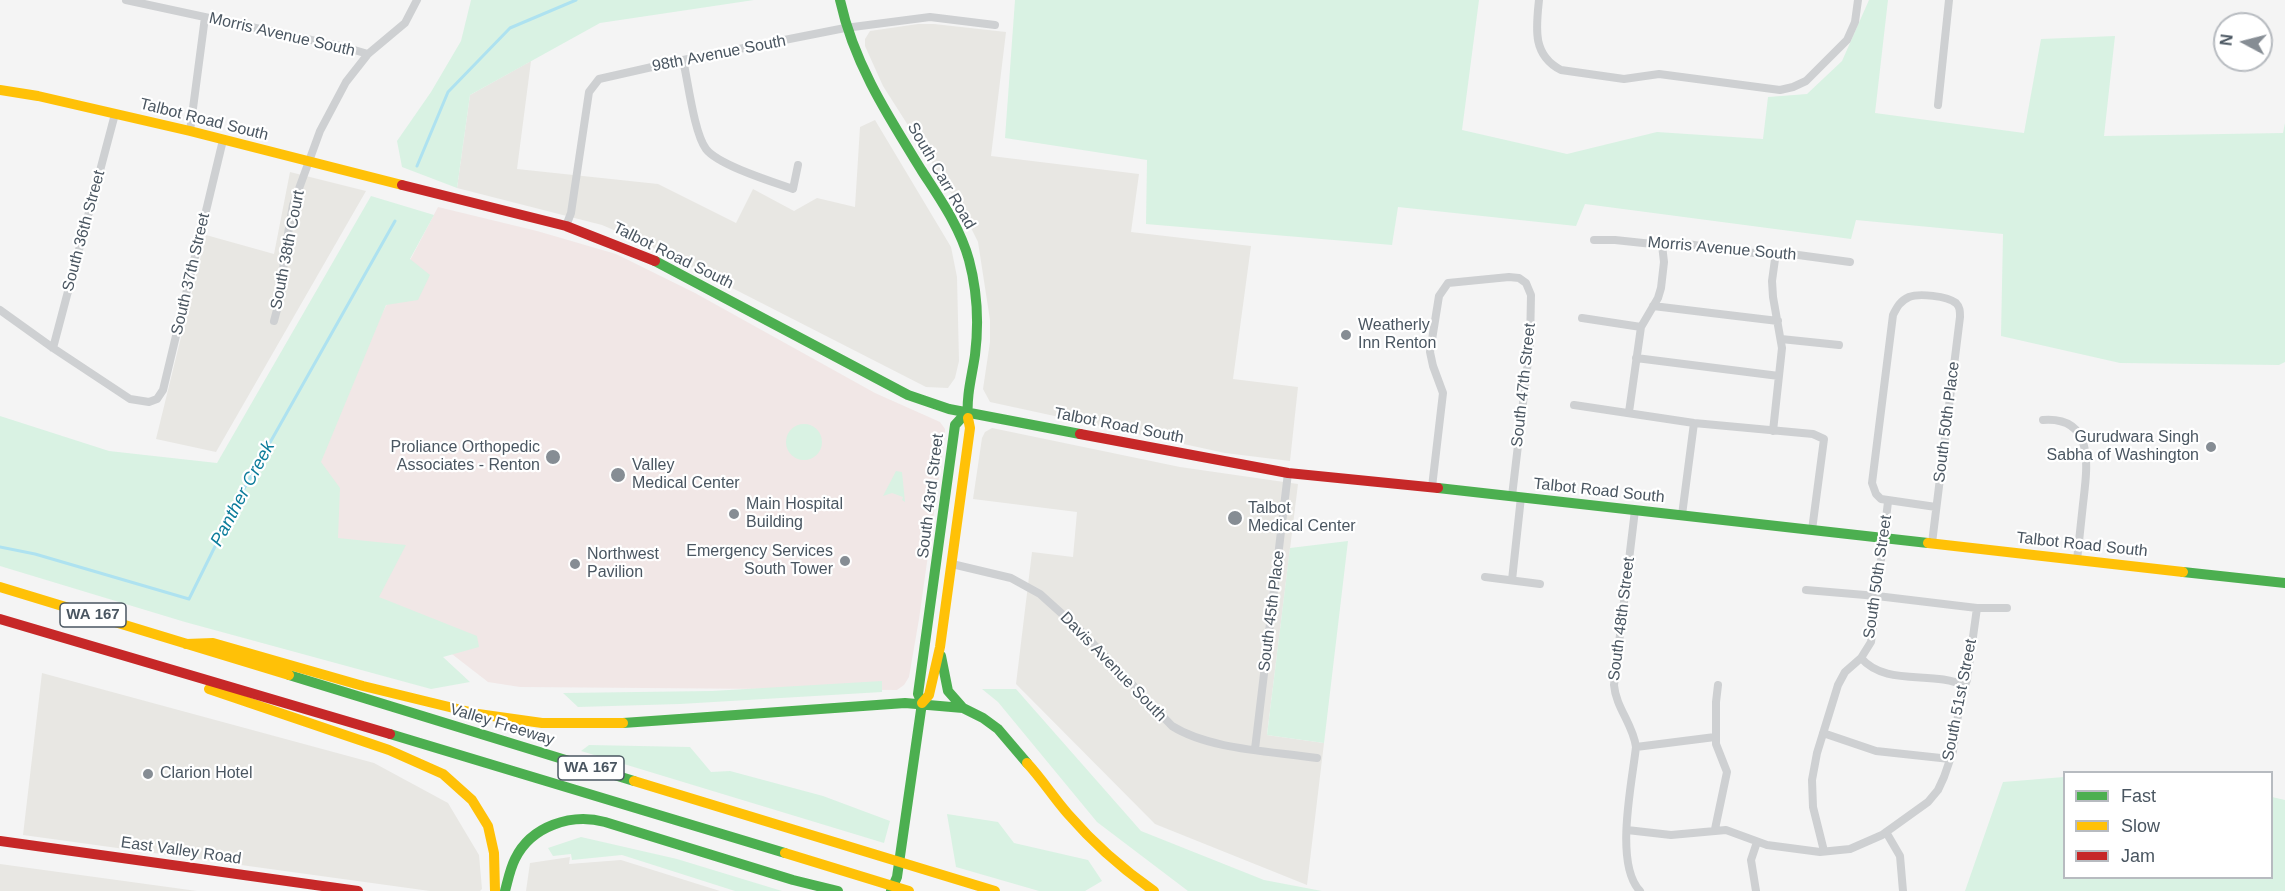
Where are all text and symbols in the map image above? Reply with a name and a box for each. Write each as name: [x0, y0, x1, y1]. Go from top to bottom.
street label: Morris Avenue South: [207, 9, 357, 61]
north arrow: [2213, 12, 2273, 72]
street label: 98th Avenue South: [651, 32, 787, 76]
text: N: [2217, 33, 2236, 47]
street label: Talbot Road South: [138, 95, 270, 145]
street label: South Carr Road: [903, 119, 979, 233]
street label: South 36th Street: [59, 168, 109, 294]
street label: South 38th Court: [267, 189, 309, 311]
street label: South 37th Street: [168, 211, 214, 337]
street label: Talbot Road South: [610, 219, 736, 293]
street label: Morris Avenue South: [1647, 233, 1797, 265]
place label: Weatherly Inn Renton: [1358, 316, 1436, 354]
street label: South 47th Street: [1508, 322, 1540, 448]
marker: Weatherly Inn Renton: [1339, 328, 1353, 342]
street label: South 50th Place: [1930, 360, 1964, 484]
street label: Talbot Road South: [1053, 404, 1185, 448]
place label: Gurudwara Singh Sabha of Washington: [2047, 428, 2199, 466]
street label: South 43rd Street: [914, 433, 948, 559]
water label: Panther Creek: [206, 438, 280, 550]
place label: Proliance Orthopedic Associates - Renton: [391, 438, 540, 476]
marker: Gurudwara Singh Sabha of Washington: [2204, 440, 2218, 454]
marker: Proliance Orthopedic Associates - Renton: [544, 448, 562, 466]
place label: Valley Medical Center: [632, 456, 740, 494]
marker: Valley Medical Center: [609, 466, 627, 484]
street label: Talbot Road South: [1533, 475, 1665, 507]
place label: Main Hospital Building: [746, 495, 843, 533]
place label: Talbot Medical Center: [1248, 499, 1356, 537]
marker: Main Hospital Building: [727, 507, 741, 521]
marker: Talbot Medical Center: [1226, 509, 1244, 527]
street label: South 50th Street: [1860, 514, 1896, 640]
street label: Talbot Road South: [2016, 529, 2148, 561]
place label: Emergency Services South Tower: [686, 542, 833, 580]
place label: Northwest Pavilion: [587, 545, 659, 583]
street label: South 45th Place: [1255, 549, 1289, 673]
marker: Emergency Services South Tower: [838, 554, 852, 568]
street label: South 48th Street: [1605, 556, 1639, 682]
marker: Northwest Pavilion: [568, 557, 582, 571]
road number: WA 167: [60, 603, 126, 627]
street label: Davis Avenue South: [1056, 608, 1170, 726]
street label: South 51st Street: [1939, 637, 1981, 763]
street label: Valley Freeway: [447, 700, 557, 750]
road number: WA 167: [558, 756, 624, 780]
place label: Clarion Hotel: [160, 764, 252, 784]
marker: Clarion Hotel: [141, 767, 155, 781]
legend: [2063, 771, 2273, 879]
text: Fast: [2121, 786, 2156, 806]
text: Slow: [2121, 816, 2160, 836]
street label: East Valley Road: [119, 833, 243, 869]
text: Jam: [2121, 846, 2155, 866]

